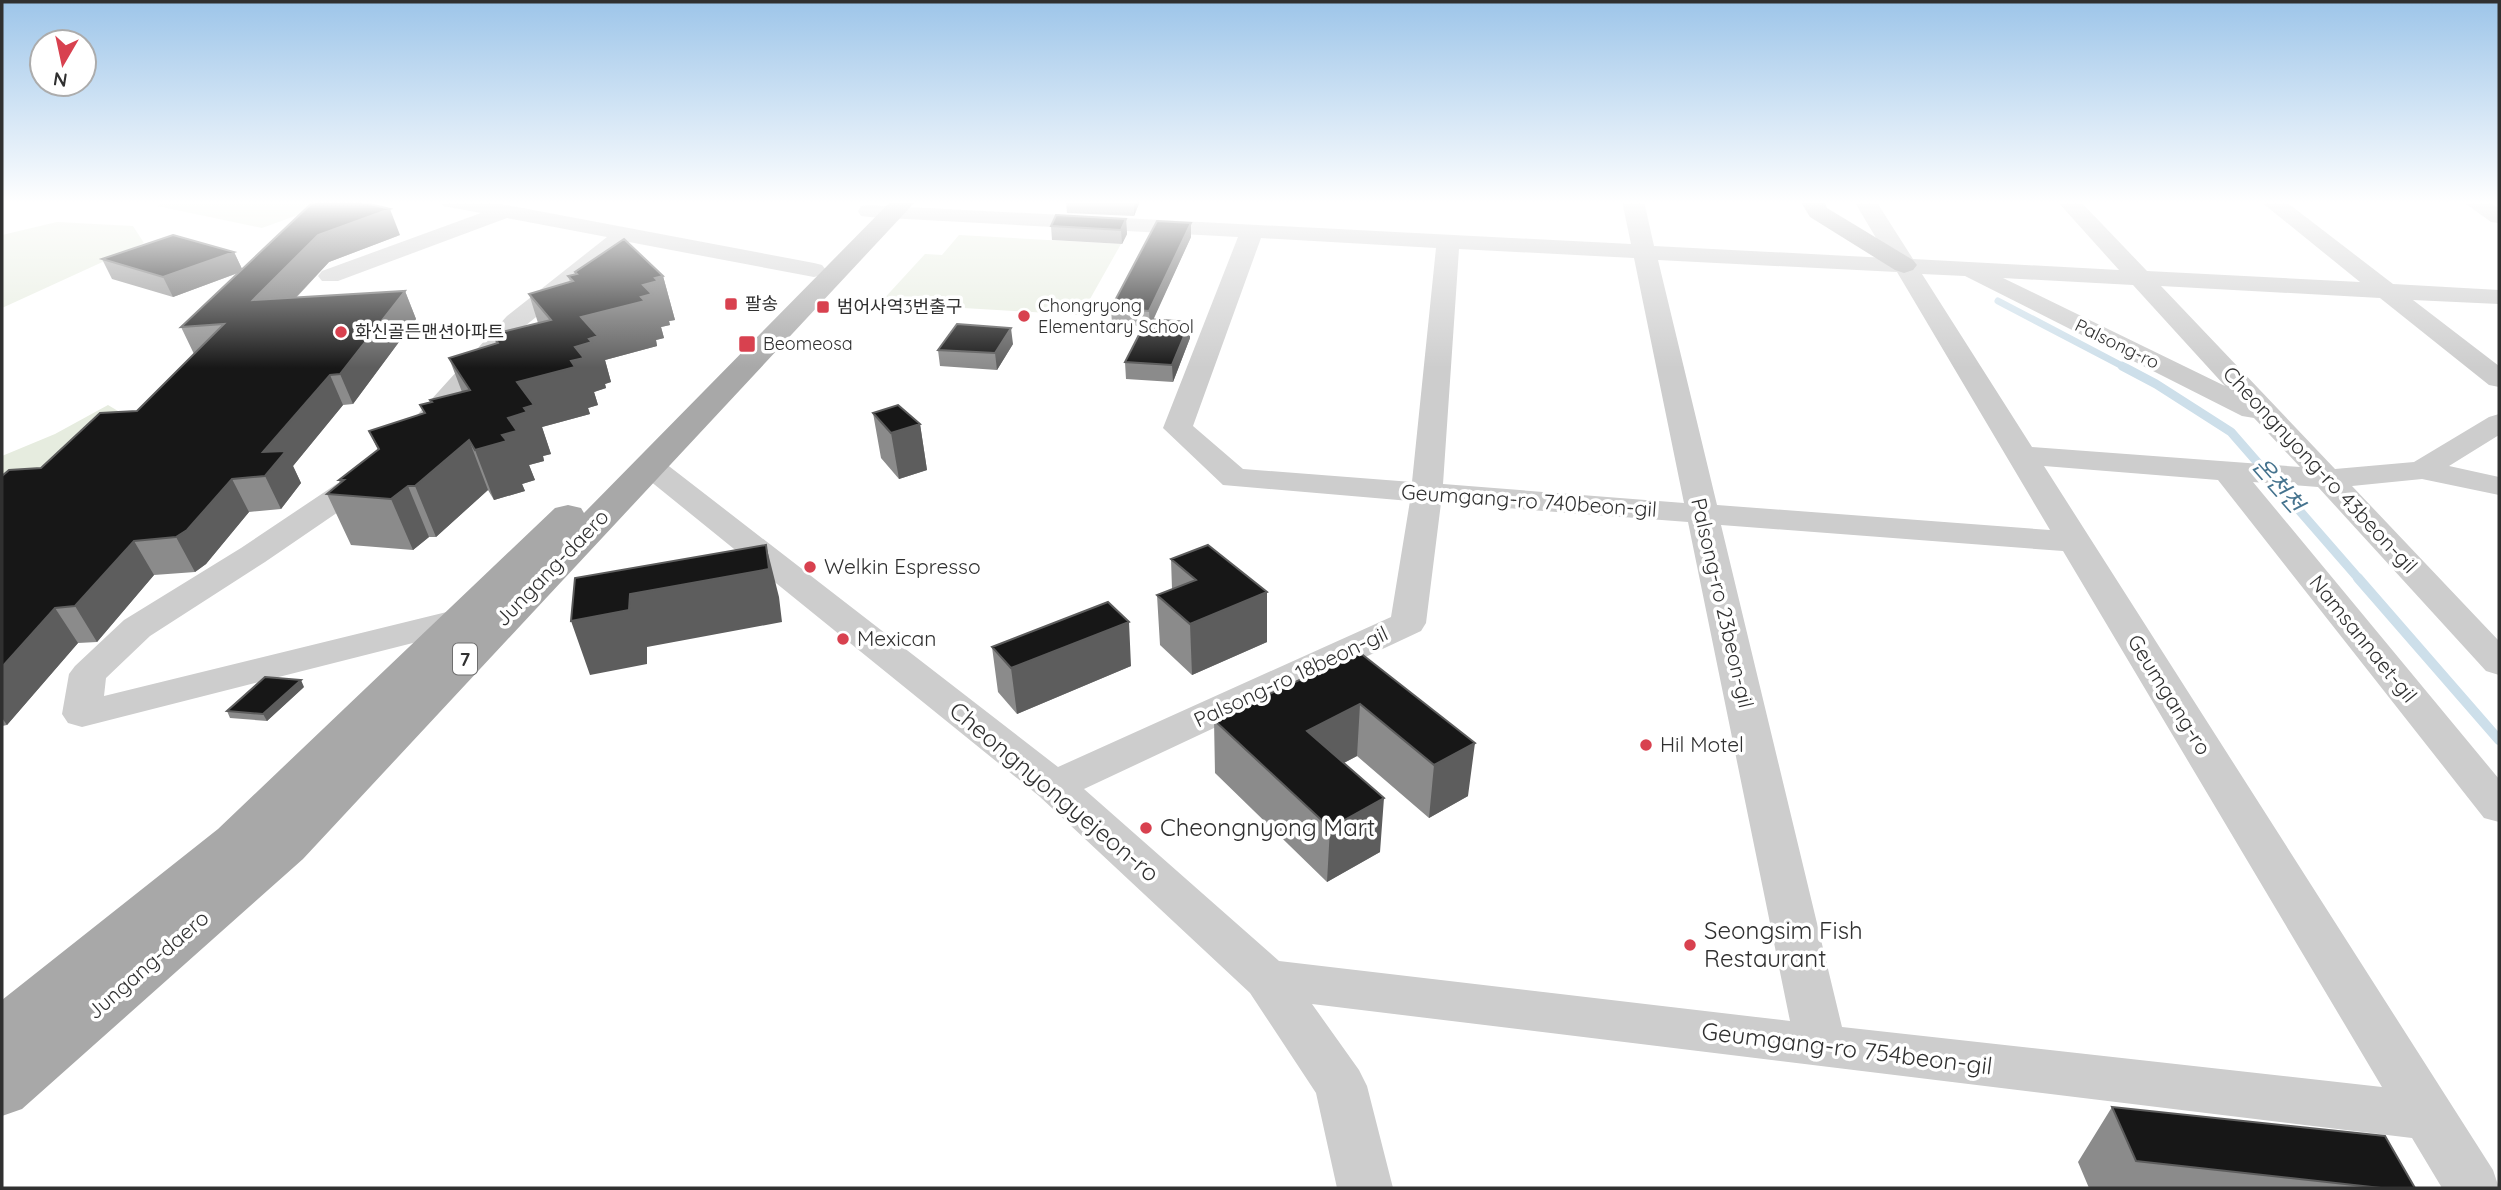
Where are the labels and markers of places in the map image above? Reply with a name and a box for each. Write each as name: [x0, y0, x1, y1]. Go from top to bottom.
place label: 팔송: [745, 292, 778, 315]
place label: Chongryong Elementary School: [1038, 294, 1194, 338]
place label: 범어사역3번출구: [837, 295, 962, 318]
marker: 팔송: [723, 296, 739, 312]
marker: 범어사역3번출구: [815, 299, 831, 315]
marker: Chongryong Elementary School: [1016, 308, 1032, 324]
place label: 화신골든맨션아파트: [355, 320, 504, 343]
marker: 화신골든맨션아파트: [333, 324, 349, 340]
place label: Beomeosa: [763, 332, 853, 355]
marker: Beomeosa: [737, 334, 757, 354]
place label: Welkin Espresso: [824, 553, 981, 579]
marker: Welkin Espresso: [802, 559, 818, 575]
place label: Mexican: [857, 625, 936, 651]
marker: Mexican: [835, 631, 851, 647]
place label: Hil Motel: [1660, 731, 1744, 757]
marker: Hil Motel: [1638, 737, 1654, 753]
place label: Cheongnyong Mart: [1160, 812, 1375, 842]
marker: Cheongnyong Mart: [1138, 820, 1154, 836]
place label: Seongsim Fish Restaurant: [1704, 915, 1863, 973]
marker: Seongsim Fish Restaurant: [1682, 937, 1698, 953]

